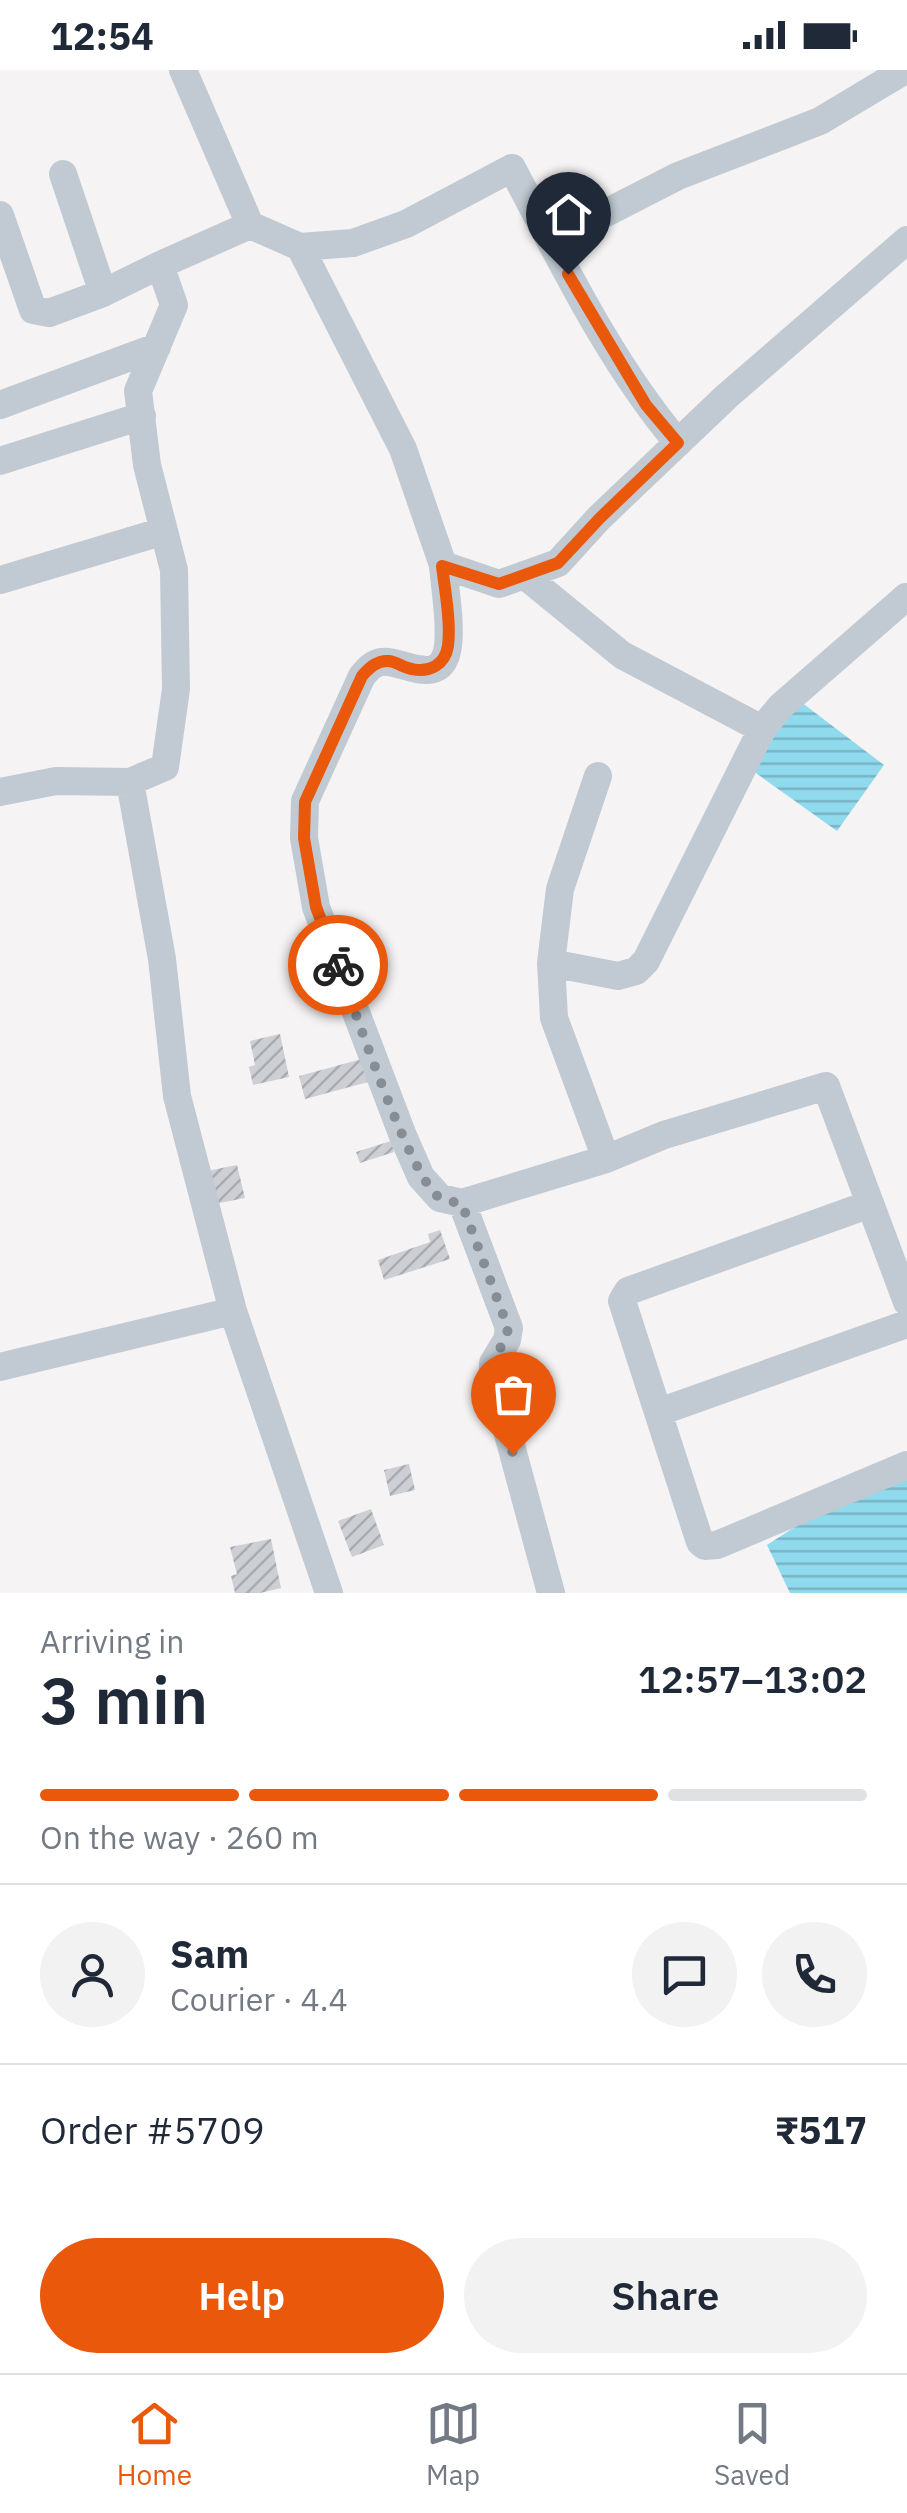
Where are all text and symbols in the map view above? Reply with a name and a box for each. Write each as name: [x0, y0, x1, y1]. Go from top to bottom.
text: 12:54: [50, 11, 154, 60]
pin: [526, 172, 611, 275]
icon: home: [541, 187, 596, 242]
courier: [288, 915, 388, 1015]
icon: bike: [311, 938, 366, 993]
pin: [471, 1352, 556, 1455]
icon: bag: [486, 1367, 541, 1422]
text: Arriving in: [40, 1620, 185, 1662]
text: 12:57–13:02: [638, 1654, 867, 1703]
text: 3 min: [40, 1657, 208, 1742]
text: On the way · 260 m: [40, 1816, 319, 1858]
button: person: [40, 1922, 145, 2027]
button: chat: [632, 1922, 737, 2027]
button: phone: [762, 1922, 867, 2027]
text: Sam: [170, 1929, 249, 1978]
text: Courier · 4.4: [170, 1978, 348, 2020]
text: Order #5709: [40, 2105, 265, 2154]
text: ₹517: [775, 2105, 867, 2154]
button: Help: [40, 2238, 444, 2353]
button: Share: [464, 2238, 867, 2353]
tab: Home: [117, 2396, 192, 2493]
tab: Map: [426, 2396, 481, 2493]
tab: Saved: [714, 2396, 790, 2493]

